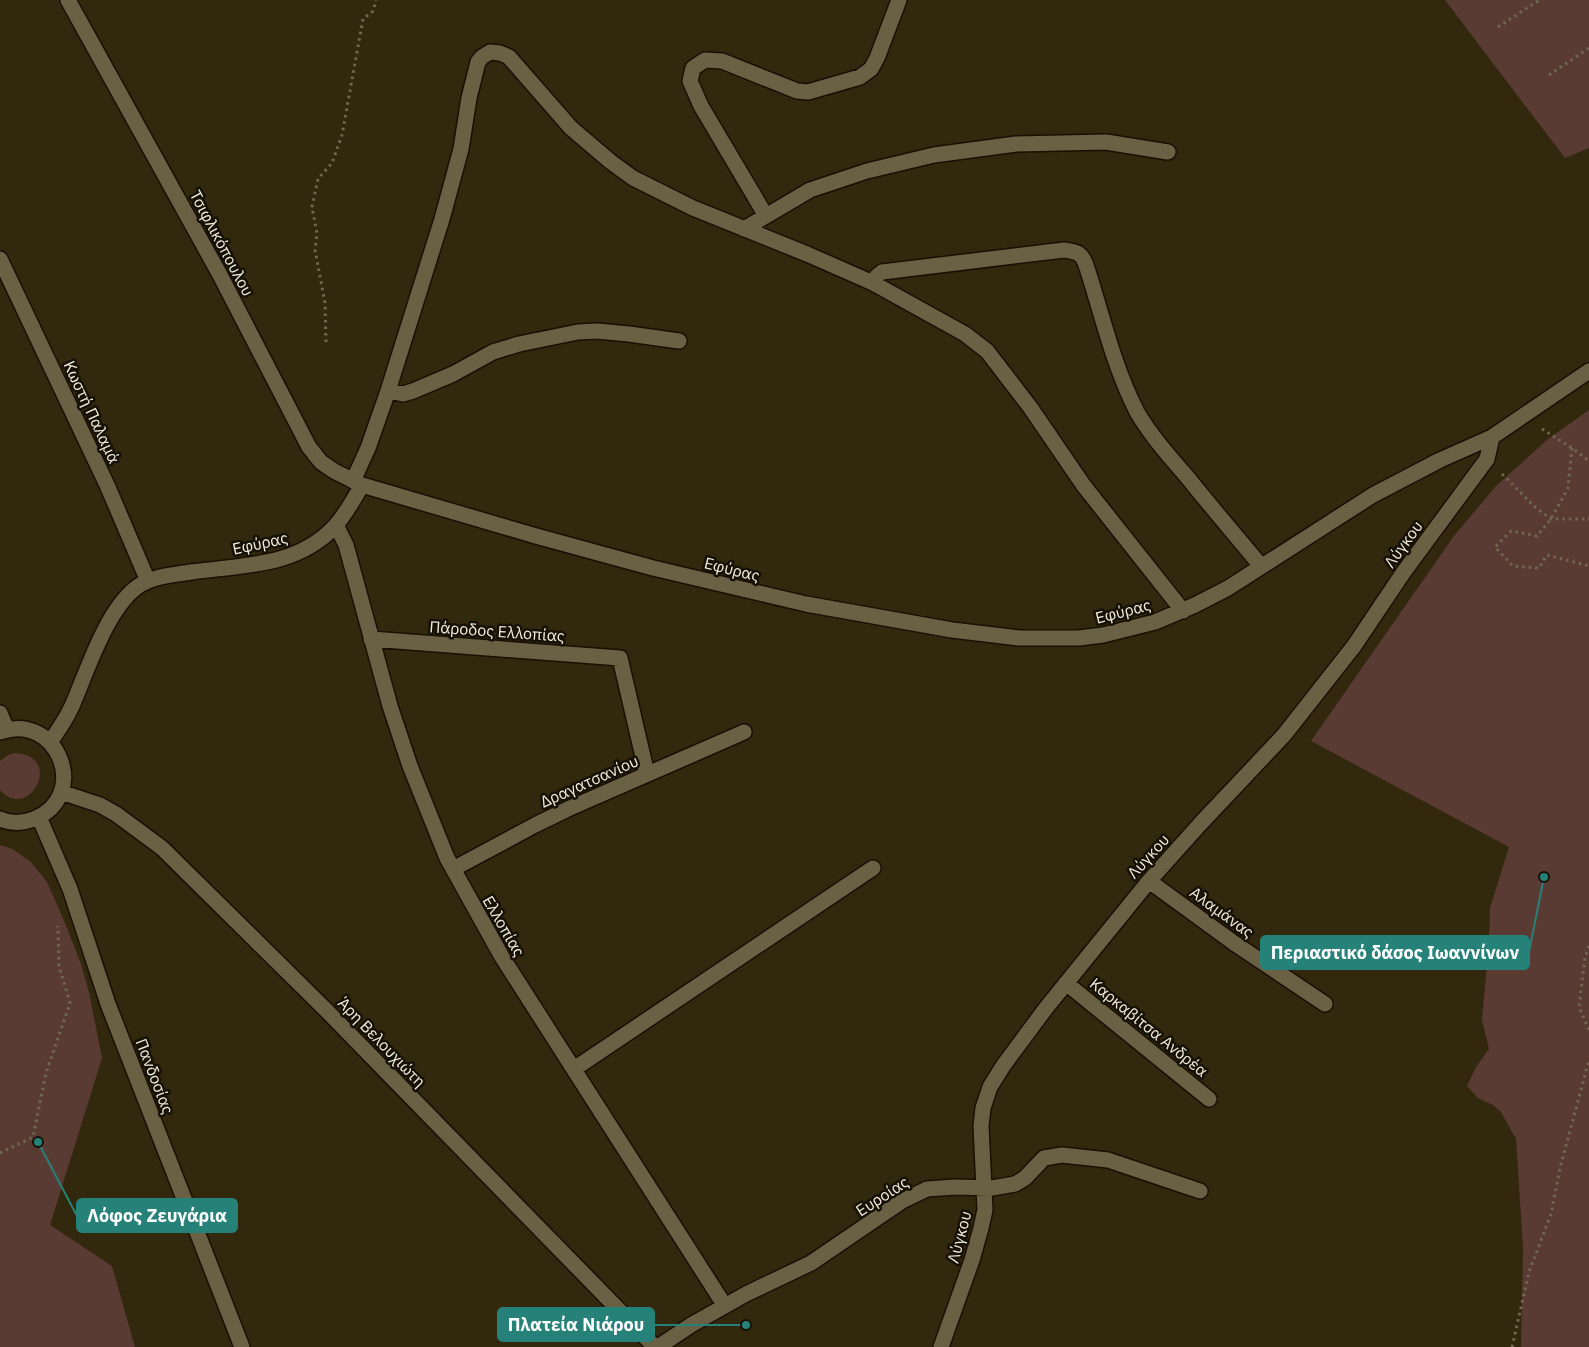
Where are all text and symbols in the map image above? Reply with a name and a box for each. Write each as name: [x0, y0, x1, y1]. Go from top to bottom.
street label: Τσιφλικόπουλου: [186, 187, 258, 299]
street label: Κωστή Παλαμά: [60, 358, 124, 466]
street label: Λύγκου: [1379, 517, 1427, 571]
street label: Εφύρας: [230, 527, 290, 559]
street label: Εφύρας: [702, 552, 762, 586]
street label: Εφύρας: [1093, 594, 1153, 628]
street label: Πάροδος Ελλοπίας: [429, 616, 566, 646]
street label: Δραγατσανίου: [537, 750, 641, 812]
street label: Λύγκου: [1123, 829, 1173, 883]
street label: Αλαμάνας: [1186, 882, 1258, 942]
street label: Ελλοπίας: [479, 892, 530, 960]
callout: Περιαστικό δάσος Ιωαννίνων: [1261, 936, 1529, 969]
text: Περιαστικό δάσος Ιωαννίνων: [1271, 941, 1519, 964]
street label: Καρκαβίτσα Ανδρέα: [1086, 973, 1212, 1081]
street label: Άρη Βελουχιώτη: [334, 993, 430, 1091]
street label: Πανδοσίας: [131, 1035, 179, 1117]
street label: Ευροίας: [852, 1171, 912, 1220]
callout: Λόφος Ζευγάρια: [77, 1199, 237, 1232]
text: Λόφος Ζευγάρια: [87, 1204, 227, 1227]
street label: Λύγκου: [942, 1209, 976, 1265]
callout: Πλατεία Νιάρου: [498, 1308, 654, 1341]
text: Πλατεία Νιάρου: [508, 1313, 644, 1336]

